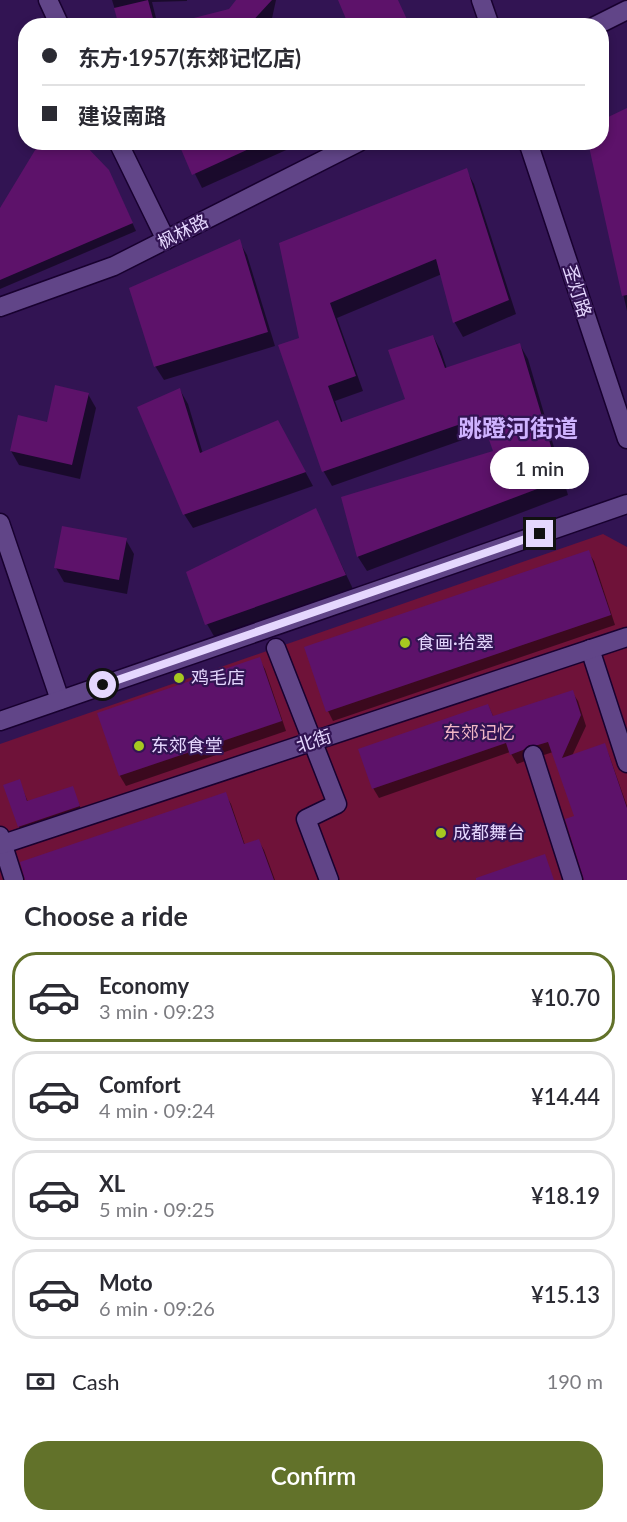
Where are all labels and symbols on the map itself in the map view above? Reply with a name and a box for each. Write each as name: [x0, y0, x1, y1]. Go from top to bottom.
street label: 枫林路: [153, 209, 212, 253]
street label: 圣灯路: [559, 262, 597, 320]
district label: 跳蹬河街道: [458, 413, 578, 442]
callout: 1 min: [490, 447, 590, 489]
route end: [526, 520, 553, 547]
place label: 食画·拾翠: [417, 631, 494, 653]
marker: 食画·拾翠: [398, 636, 412, 650]
place label: 鸡毛店: [191, 666, 245, 688]
route start: [89, 671, 116, 698]
marker: 鸡毛店: [172, 671, 186, 685]
park label: 东郊记忆: [443, 721, 515, 743]
street label: 北街: [293, 724, 334, 756]
place label: 东郊食堂: [151, 734, 223, 756]
marker: 东郊食堂: [132, 739, 146, 753]
place label: 成都舞台: [453, 821, 525, 843]
marker: 成都舞台: [434, 826, 448, 840]

